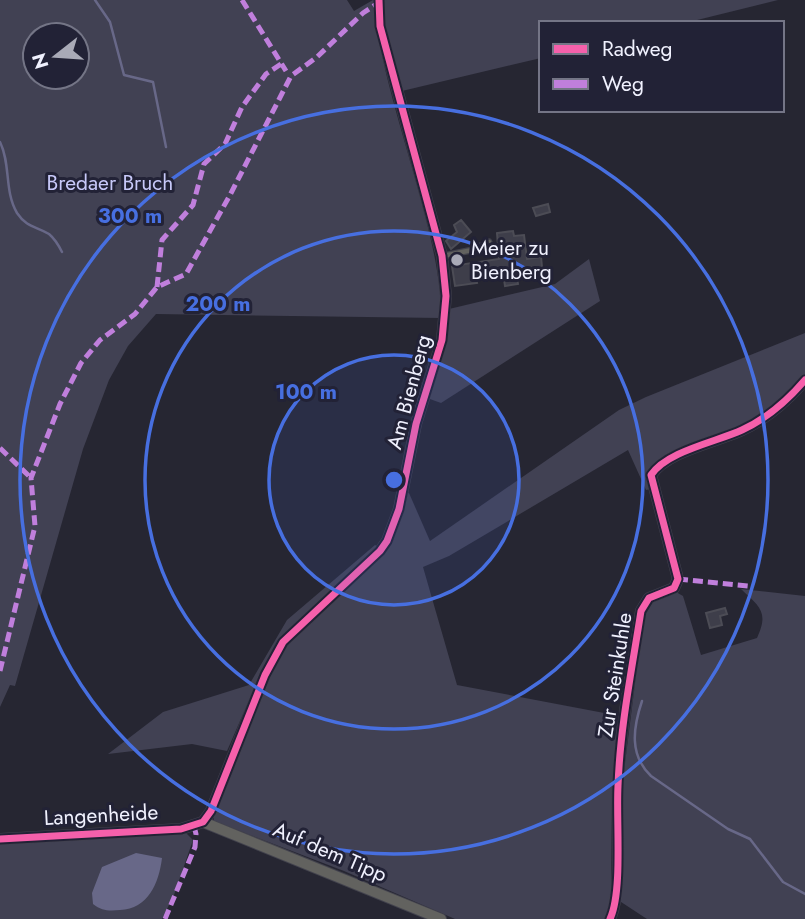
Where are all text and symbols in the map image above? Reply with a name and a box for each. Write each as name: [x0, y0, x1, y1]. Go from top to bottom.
north arrow: [21, 21, 91, 91]
legend: [539, 21, 784, 112]
text: Radweg: [602, 34, 673, 64]
text: N: [25, 50, 55, 72]
text: Weg: [602, 69, 644, 99]
park label: Bredaer Bruch: [47, 168, 173, 198]
text: 300 m: [98, 201, 162, 231]
place label: Meier zu Bienberg: [471, 233, 552, 287]
marker: Meier zu Bienberg: [449, 252, 465, 268]
text: 200 m: [185, 289, 251, 319]
street label: Am Bienberg: [379, 332, 439, 452]
text: 100 m: [275, 377, 337, 407]
centre of rings: [382, 468, 406, 492]
street label: Zur Steinkuhle: [590, 610, 640, 740]
street label: Langenheide: [43, 797, 159, 833]
street label: Auf dem Tipp: [268, 814, 392, 890]

